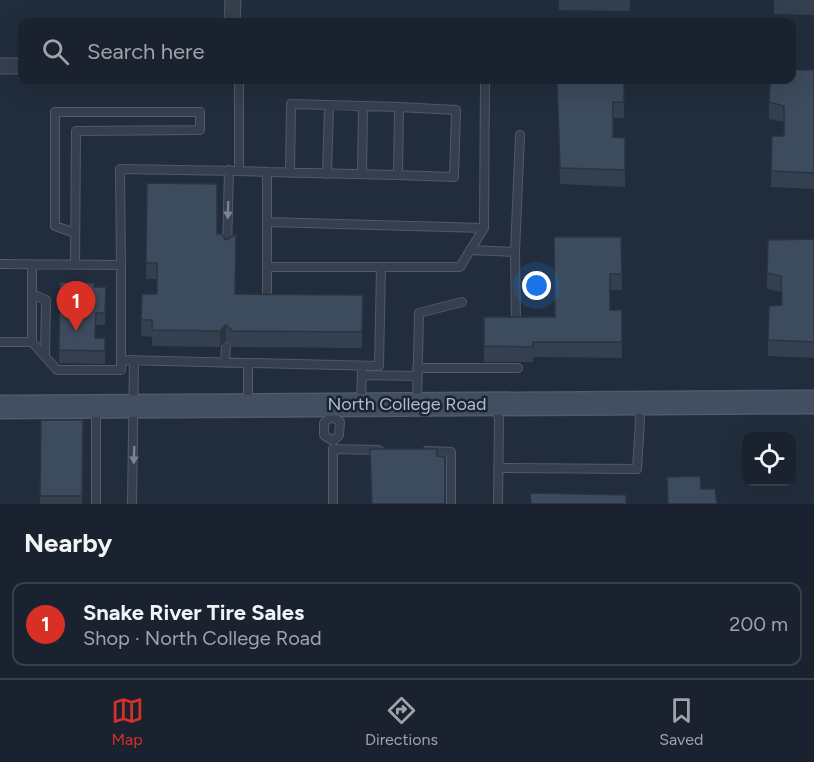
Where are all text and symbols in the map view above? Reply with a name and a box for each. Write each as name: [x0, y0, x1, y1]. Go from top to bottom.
search box: [18, 18, 796, 84]
icon: search: [39, 35, 72, 68]
text: Search here: [87, 38, 205, 65]
one-way arrow: [224, 201, 233, 220]
your location: [522, 271, 551, 300]
pin: 1: [56, 282, 96, 331]
street label: North College Road: [327, 393, 487, 415]
map controls: [742, 432, 796, 486]
button: locate: [742, 432, 796, 486]
one-way arrow: [129, 446, 138, 465]
text: Nearby: [24, 527, 112, 559]
text: Snake River Tire Sales: [83, 599, 304, 626]
text: 1: [41, 612, 50, 636]
text: 200 m: [729, 612, 788, 636]
text: Shop · North College Road: [83, 626, 322, 650]
tab: Map: [111, 694, 144, 749]
tab: Directions: [365, 694, 438, 749]
tab: Saved: [659, 694, 703, 749]

